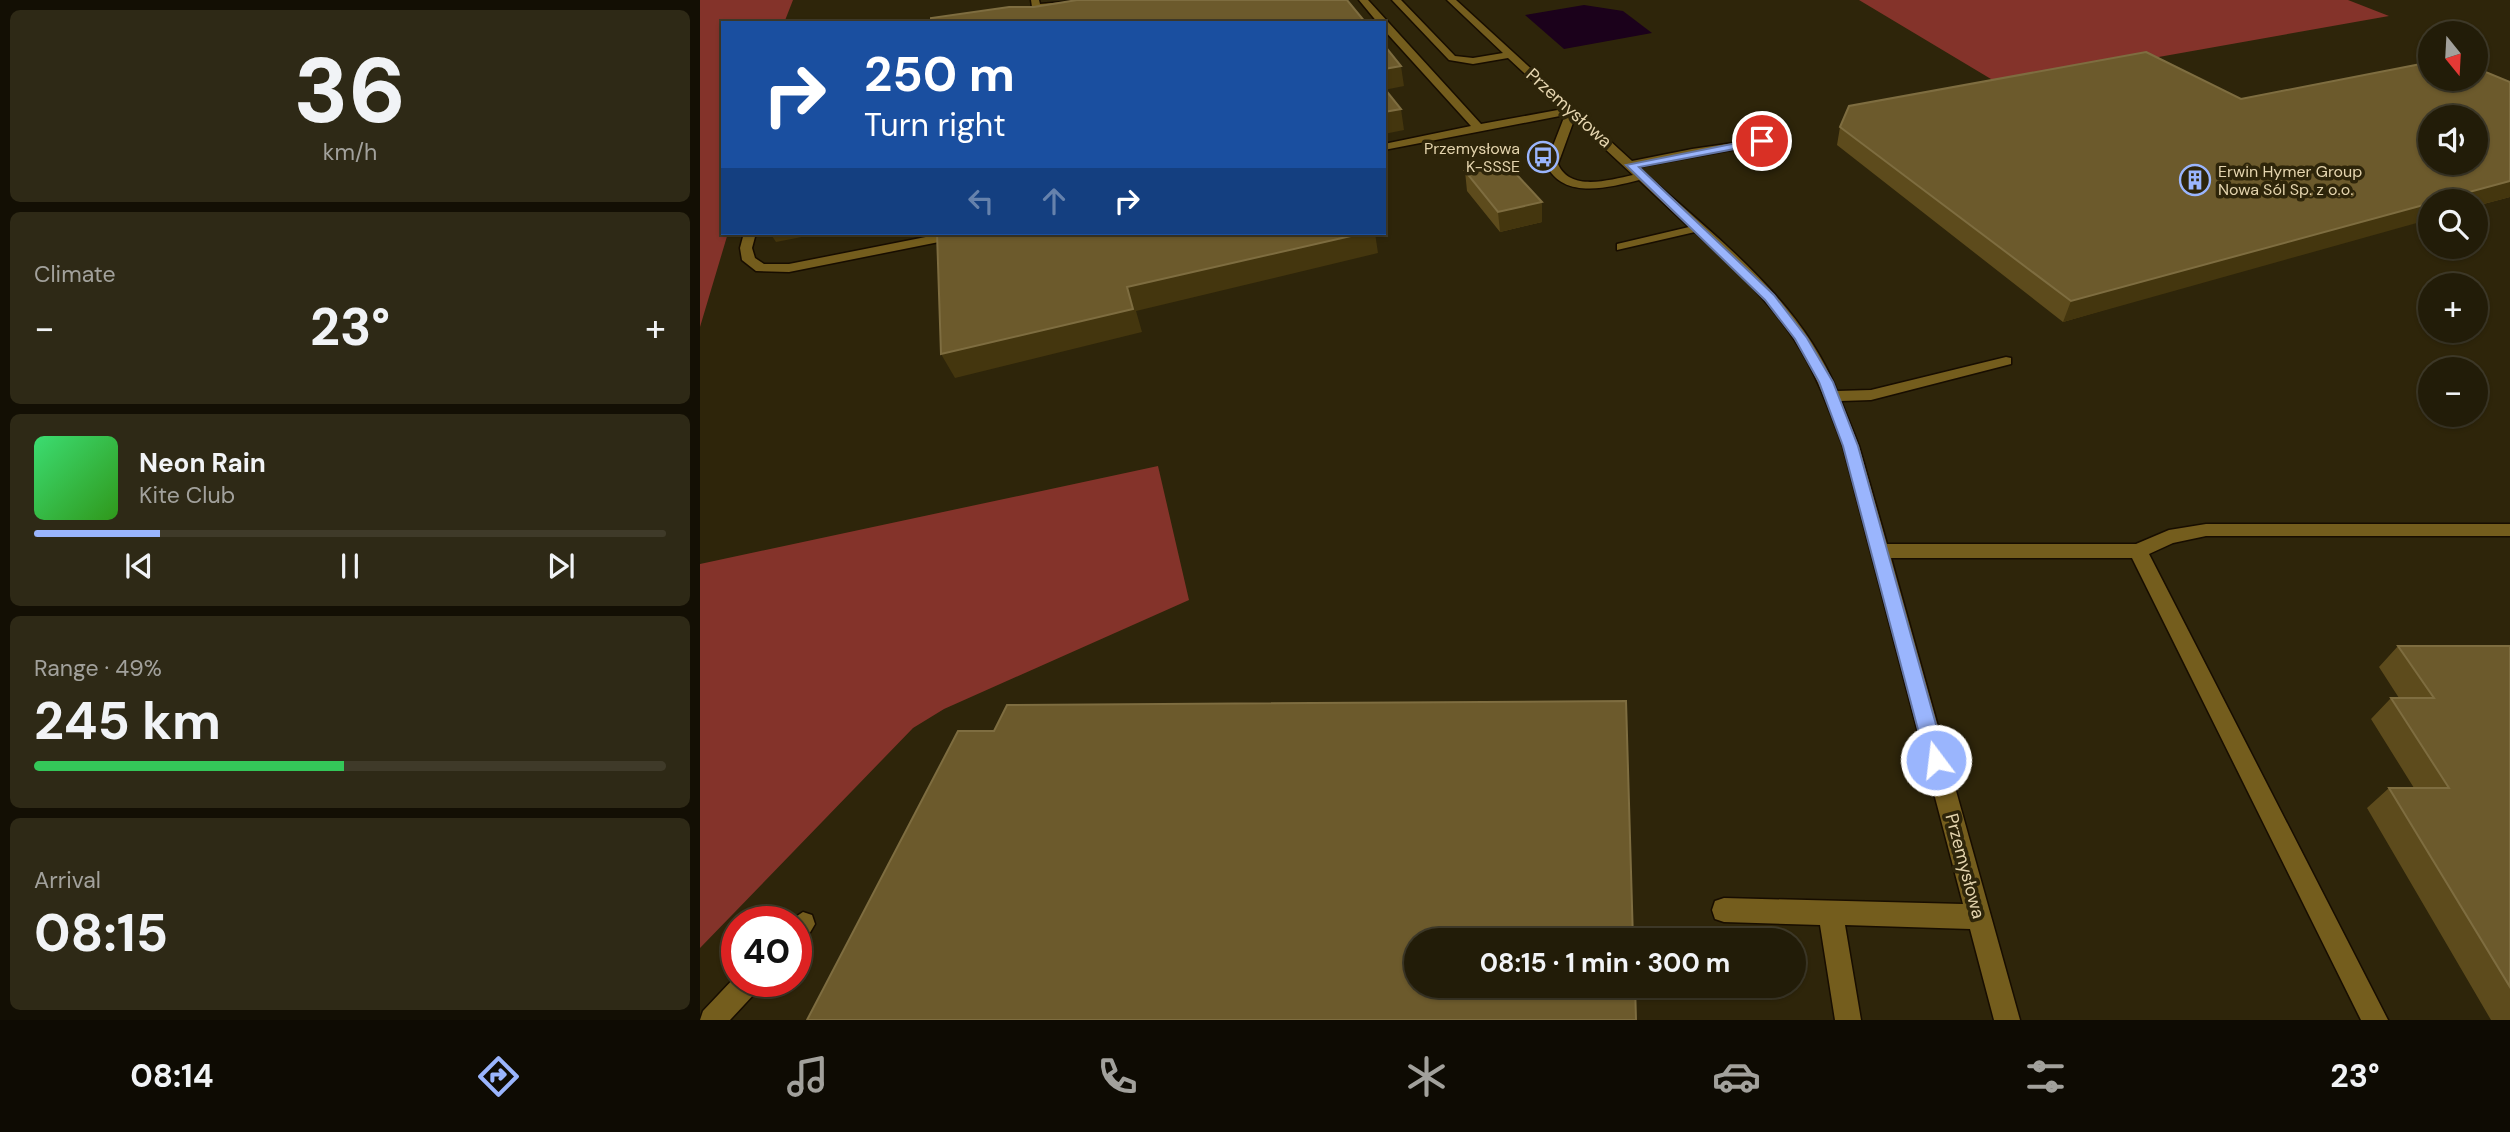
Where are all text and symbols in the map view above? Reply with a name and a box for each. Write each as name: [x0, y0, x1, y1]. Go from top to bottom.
north arrow: [2418, 21, 2488, 91]
map controls: [2418, 21, 2488, 427]
text: 36: [294, 32, 406, 150]
text: 250 m: [864, 42, 1015, 106]
icon: right: [749, 49, 840, 140]
street label: Przemysłowa: [1521, 63, 1617, 153]
text: Turn right: [864, 104, 1006, 146]
button: sound: [2418, 105, 2488, 175]
pin: [1732, 111, 1792, 171]
icon: arrive: [1743, 122, 1781, 160]
text: km/h: [323, 137, 377, 167]
place label: Przemysłowa K-SSSE: [1424, 138, 1520, 177]
bus stop icon: Przemysłowa K-SSSE: [1526, 140, 1560, 174]
place label: Erwin Hymer Group Nowa Sól Sp. z o.o.: [2218, 161, 2362, 200]
building icon: Erwin Hymer Group Nowa Sól Sp. z o.o.: [2178, 163, 2212, 197]
icon: left: [962, 182, 1000, 220]
icon: ahead: [1035, 182, 1073, 220]
icon: right: [1108, 182, 1146, 220]
button: search: [2418, 189, 2488, 259]
text: Climate: [34, 259, 116, 289]
button: +: [2418, 273, 2488, 343]
text: 23°: [310, 293, 390, 361]
text: −: [34, 303, 55, 353]
text: +: [645, 303, 666, 353]
button: −: [2418, 357, 2488, 427]
text: Neon Rain: [139, 446, 266, 480]
text: Kite Club: [139, 480, 235, 510]
icon: previous: [120, 547, 158, 585]
icon: pause: [331, 547, 369, 585]
icon: next: [542, 547, 580, 585]
text: Range · 49%: [34, 653, 162, 683]
text: 245 km: [34, 687, 221, 755]
position arrow: [1899, 723, 1973, 797]
street label: Przemysłowa: [1939, 811, 1991, 921]
text: Arrival: [34, 865, 101, 895]
text: 08:15: [34, 899, 168, 967]
speed limit sign: 40: [721, 906, 812, 997]
text: 08:15 · 1 min · 300 m: [1480, 946, 1730, 980]
icon: directions: [474, 1052, 523, 1101]
icon: music: [783, 1052, 832, 1101]
icon: phone: [1093, 1052, 1142, 1101]
icon: climate: [1402, 1052, 1451, 1101]
icon: car: [1712, 1052, 1761, 1101]
icon: filters: [2021, 1052, 2070, 1101]
text: 08:14: [130, 1055, 214, 1097]
text: 23°: [2330, 1055, 2380, 1097]

